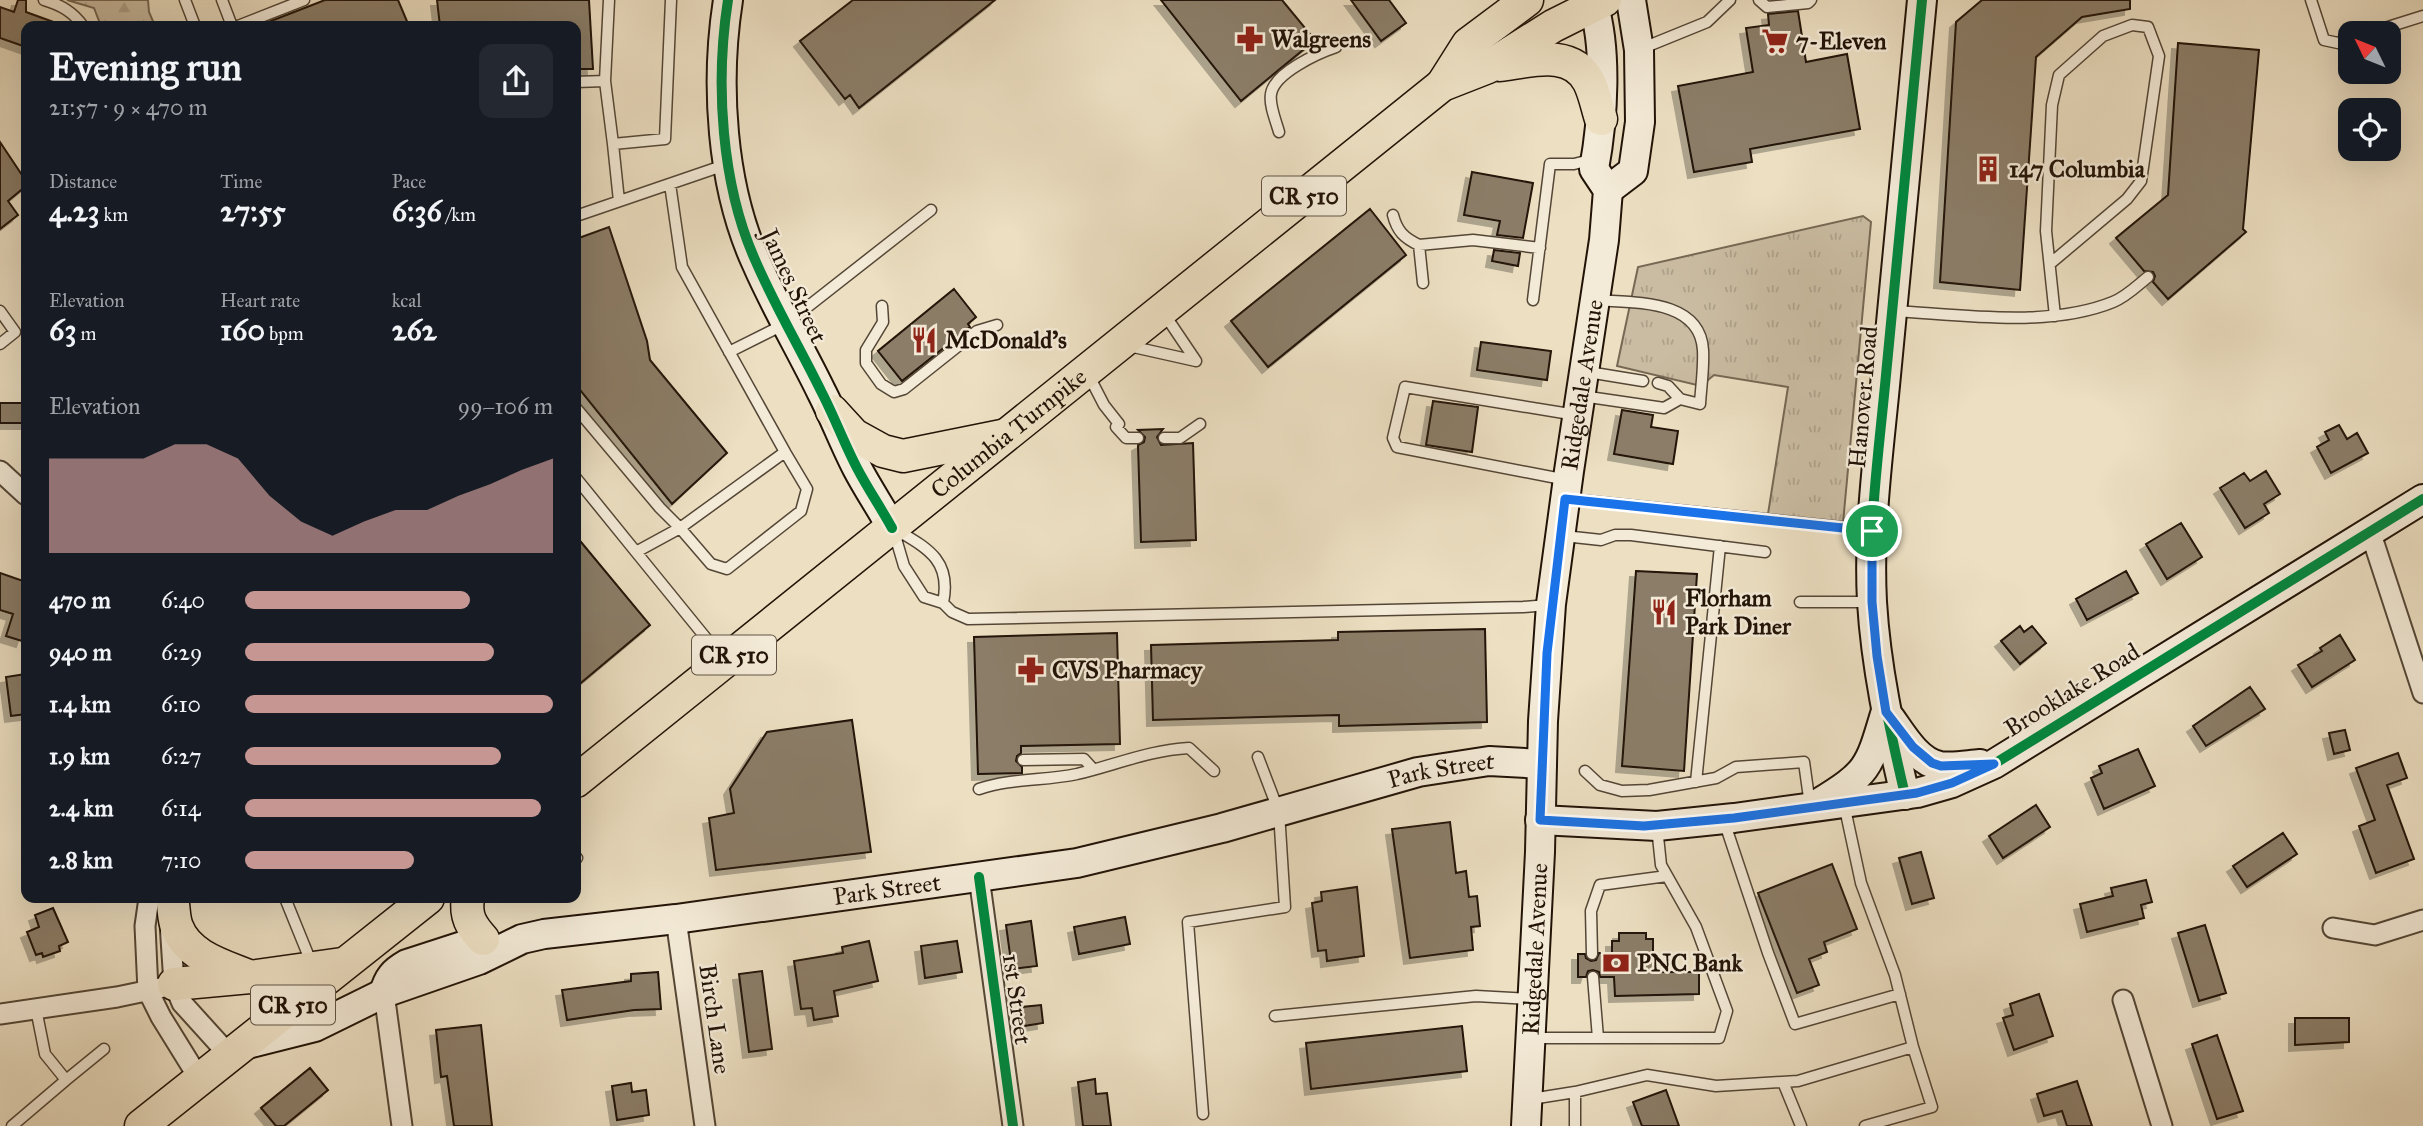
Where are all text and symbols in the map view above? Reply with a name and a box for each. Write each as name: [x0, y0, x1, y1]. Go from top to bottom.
north arrow: [2338, 21, 2401, 84]
map controls: [2338, 21, 2401, 161]
pharmacy icon: Walgreens: [1235, 24, 1265, 54]
place label: Walgreens: [1271, 24, 1371, 54]
supermarket icon: 7-Eleven: [1760, 26, 1790, 56]
place label: 7-Eleven: [1796, 26, 1886, 56]
text: Evening run: [49, 44, 242, 90]
button: share: [479, 44, 553, 118]
text: 21:57 · 9 × 470 m: [49, 93, 208, 121]
button: locate: [2338, 98, 2401, 161]
building icon: 147 Columbia: [1973, 154, 2003, 184]
place label: 147 Columbia: [2009, 154, 2146, 184]
text: Distance: [49, 170, 117, 193]
text: Time: [220, 170, 262, 193]
text: Pace: [392, 170, 426, 193]
road number: CR 510: [1262, 176, 1346, 216]
text: 4.23: [49, 193, 99, 229]
text: 27:55: [220, 193, 286, 229]
text: 6:36: [392, 193, 442, 229]
text: km: [99, 203, 128, 226]
text: /km: [442, 203, 476, 226]
street label: James Street: [753, 221, 834, 348]
text: Elevation: [49, 289, 124, 312]
text: Heart rate: [220, 289, 300, 312]
text: kcal: [392, 289, 422, 312]
street label: Ridgedale Avenue: [1554, 297, 1610, 472]
text: 63: [49, 312, 76, 348]
text: 160: [220, 312, 265, 348]
text: 262: [392, 312, 437, 348]
text: m: [76, 322, 96, 345]
text: bpm: [265, 322, 304, 345]
restaurant icon: McDonald's: [909, 325, 939, 355]
place label: McDonald's: [945, 325, 1067, 355]
street label: Hanover Road: [1842, 325, 1884, 469]
street label: Columbia Turnpike: [924, 362, 1093, 505]
text: Elevation: [49, 392, 140, 420]
text: 99–106 m: [458, 392, 553, 420]
pin: [1842, 501, 1902, 561]
icon: arrive: [1853, 512, 1891, 550]
place label: Florham Park Diner: [1685, 583, 1792, 641]
text: 470 m: [49, 586, 111, 614]
text: 6:40: [161, 586, 205, 614]
restaurant icon: Florham Park Diner: [1649, 597, 1679, 627]
road number: CR 510: [692, 636, 776, 674]
street label: Brooklake Road: [1999, 636, 2145, 744]
text: 940 m: [49, 638, 112, 666]
text: 6:29: [161, 638, 202, 666]
pharmacy icon: CVS Pharmacy: [1016, 655, 1046, 685]
place label: CVS Pharmacy: [1052, 655, 1204, 685]
text: 1.4 km: [49, 690, 111, 718]
text: 6:10: [161, 690, 201, 718]
text: 1.9 km: [49, 742, 110, 770]
text: 6:27: [161, 742, 202, 770]
street label: Park Street: [1384, 746, 1496, 795]
text: 2.4 km: [49, 794, 114, 822]
text: 6:14: [161, 794, 201, 822]
text: 2.8 km: [49, 846, 113, 874]
text: 7:10: [161, 846, 201, 874]
street label: Ridgedale Avenue: [1516, 862, 1554, 1036]
street label: Park Street: [831, 867, 943, 912]
bank icon: PNC Bank: [1601, 948, 1631, 978]
place label: PNC Bank: [1637, 948, 1743, 978]
street label: 1st Street: [996, 952, 1038, 1047]
street label: Birch Lane: [692, 962, 738, 1076]
road number: CR 510: [251, 986, 335, 1024]

